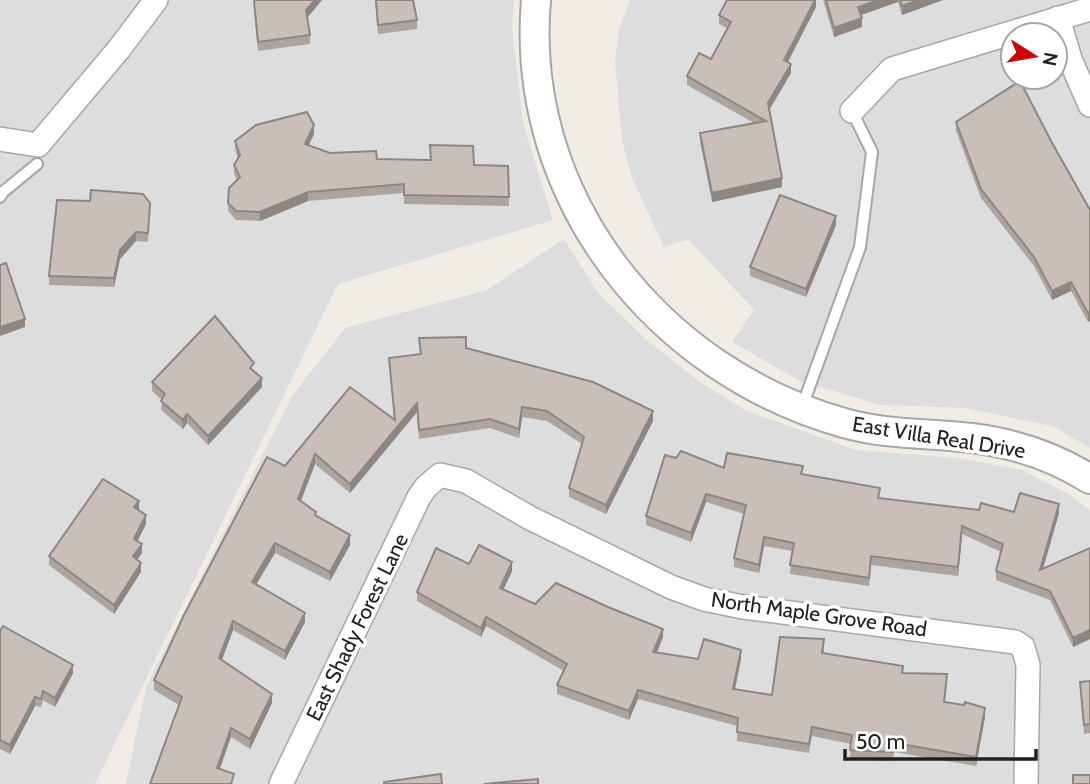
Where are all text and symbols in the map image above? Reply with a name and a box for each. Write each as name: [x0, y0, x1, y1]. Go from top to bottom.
north arrow: [999, 21, 1069, 91]
text: N: [1038, 50, 1063, 68]
street label: East Villa Real Drive: [851, 411, 1028, 463]
street label: East Shady Forest Lane: [301, 529, 413, 725]
street label: North Maple Grove Road: [709, 586, 929, 642]
scale bar: [845, 718, 1036, 762]
text: 50 m: [856, 729, 905, 754]

